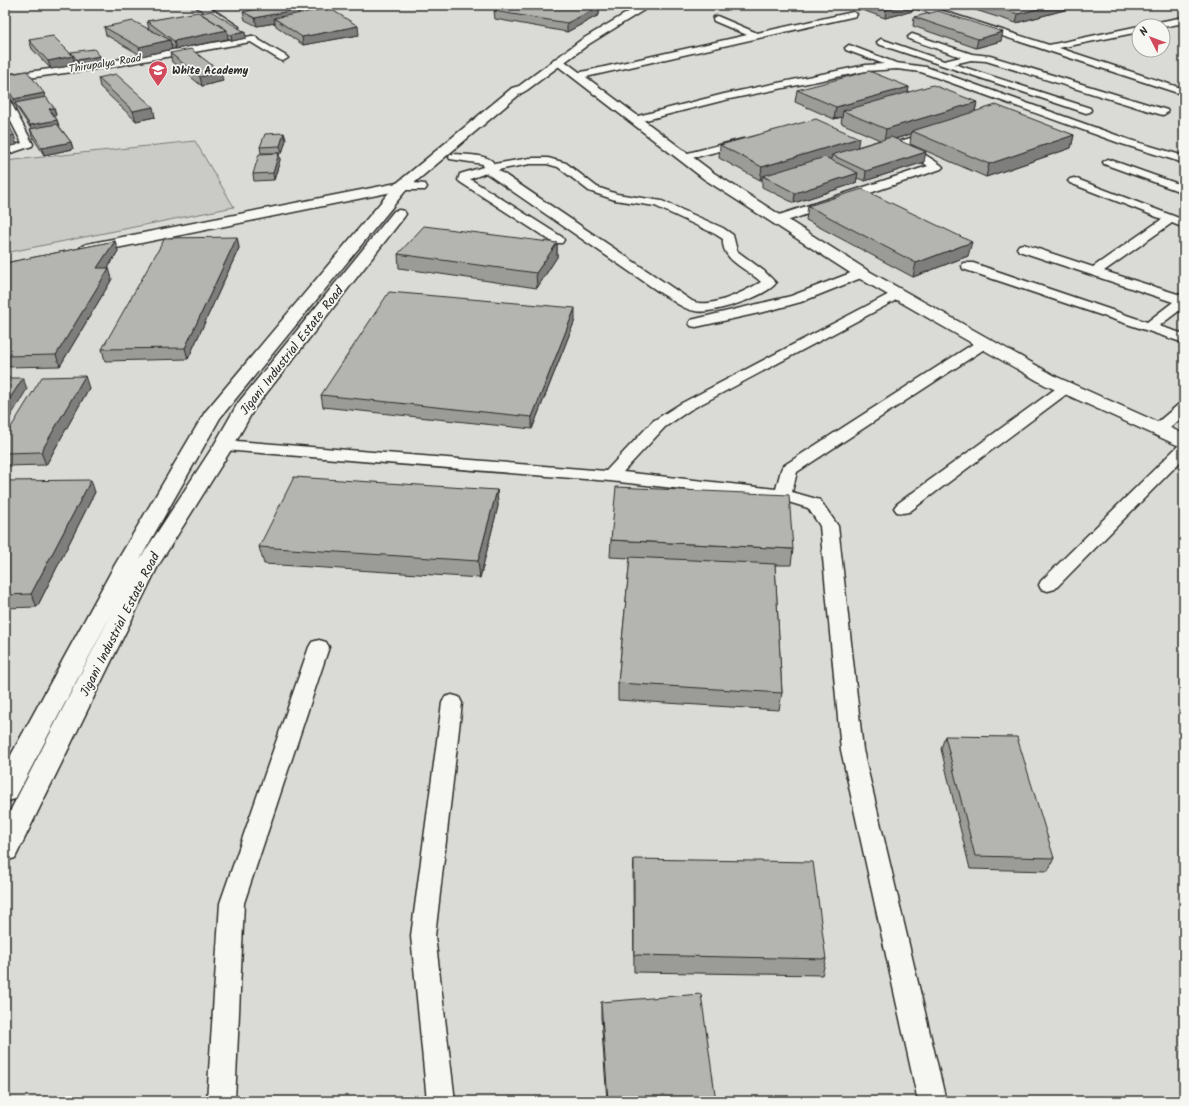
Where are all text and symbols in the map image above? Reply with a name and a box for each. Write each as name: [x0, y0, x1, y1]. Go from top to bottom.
north arrow: [1131, 18, 1171, 58]
text: N: [1135, 23, 1153, 41]
street label: Thirupalya Road: [68, 49, 143, 79]
school or university icon: White Academy: [147, 59, 169, 87]
place label: White Academy: [172, 62, 248, 80]
street label: Jigani Industrial Estate Road: [235, 281, 350, 420]
street label: Jigani Industrial Estate Road: [75, 549, 166, 700]

